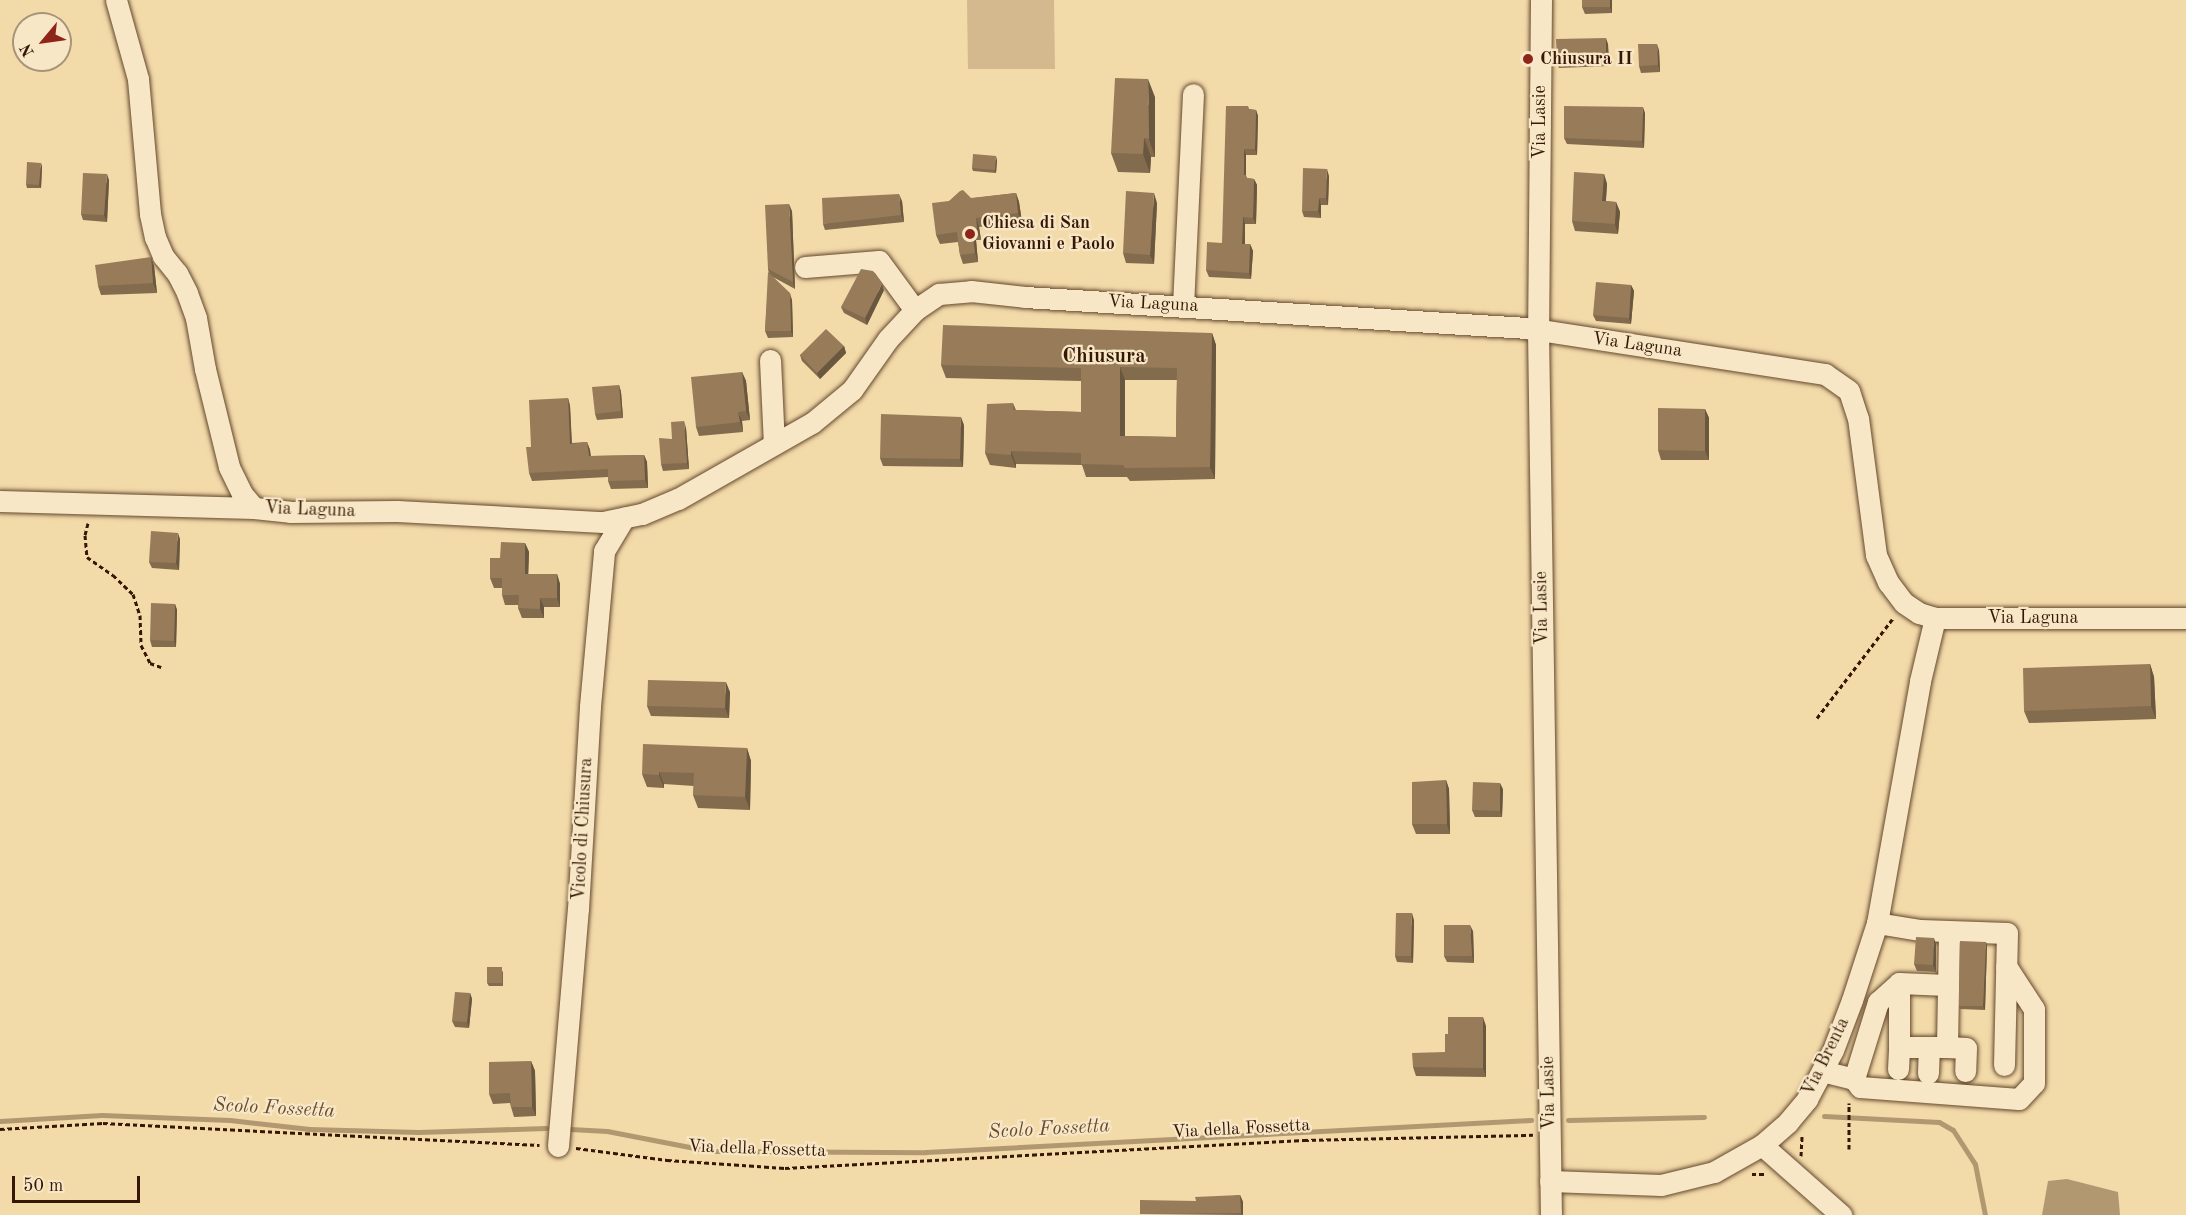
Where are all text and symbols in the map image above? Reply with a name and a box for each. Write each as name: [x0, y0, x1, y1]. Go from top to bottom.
north arrow: [12, 12, 72, 72]
text: N: [18, 41, 38, 59]
place label: Chiusura II: [1540, 48, 1633, 70]
marker: Chiusura II: [1521, 52, 1535, 66]
street label: Via Lasie: [1529, 85, 1551, 159]
place label: Chiesa di San Giovanni e Paolo: [982, 213, 1115, 256]
marker: Chiesa di San Giovanni e Paolo: [963, 227, 977, 241]
street label: Via Laguna: [1107, 291, 1199, 317]
street label: Via Laguna: [1591, 328, 1683, 362]
district label: Chiusura: [1062, 344, 1146, 370]
street label: Via Laguna: [264, 498, 356, 522]
street label: Via Lasie: [1531, 571, 1553, 645]
street label: Via Laguna: [1988, 607, 2078, 629]
street label: Vicolo di Chiusura: [568, 757, 598, 901]
street label: Via Brenta: [1798, 1014, 1854, 1100]
street label: Via Lasie: [1538, 1056, 1560, 1130]
water label: Scolo Fossetta: [212, 1094, 336, 1124]
water label: Scolo Fossetta: [987, 1115, 1111, 1145]
street label: Via della Fossetta: [1171, 1115, 1311, 1143]
street label: Via della Fossetta: [687, 1136, 827, 1162]
scale bar: [15, 1164, 142, 1202]
text: 50 m: [23, 1177, 63, 1195]

